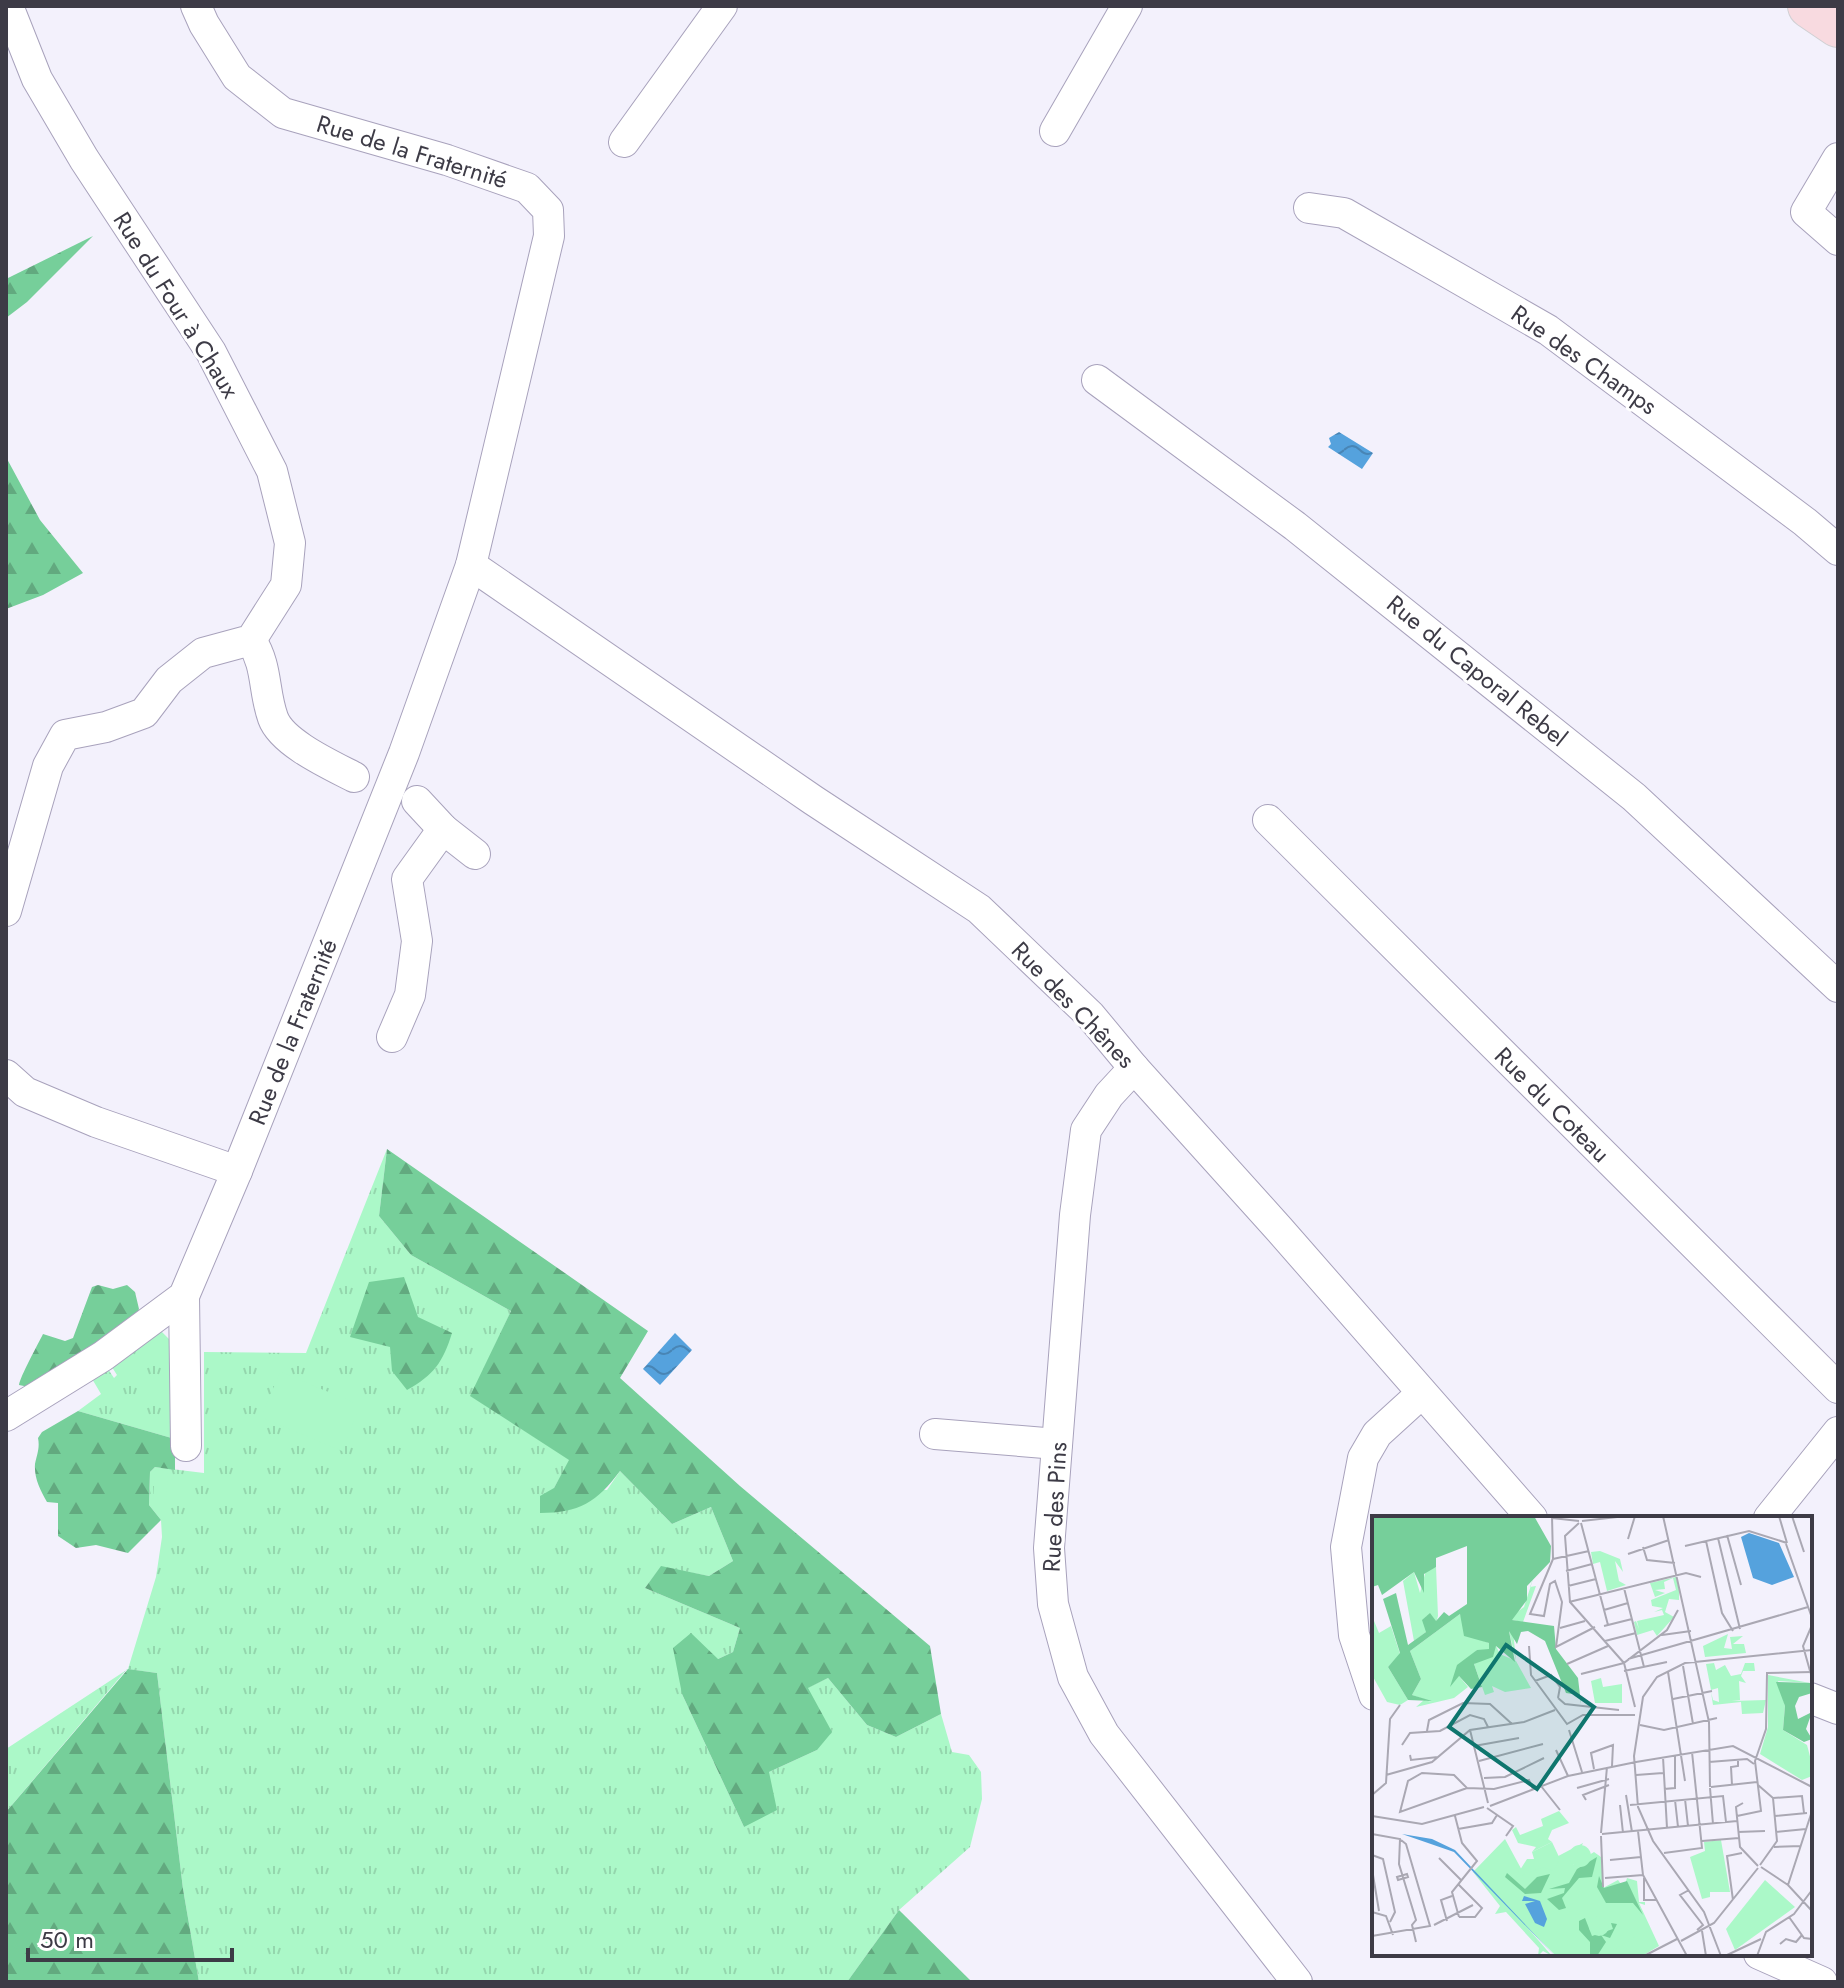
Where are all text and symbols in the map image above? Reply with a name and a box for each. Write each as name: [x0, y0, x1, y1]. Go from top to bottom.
street label: Rue de la Fraternité: [312, 106, 512, 197]
street label: Rue du Four à Chaux: [105, 205, 248, 405]
street label: Rue des Champs: [1504, 296, 1664, 423]
street label: Rue du Caporal Rebel: [1379, 587, 1575, 755]
street label: Rue des Chênes: [1004, 933, 1143, 1076]
street label: Rue de la Fraternité: [239, 934, 346, 1130]
street label: Rue du Coteau: [1487, 1039, 1618, 1170]
street label: Rue des Pins: [1034, 1441, 1075, 1573]
inset map: [1372, 1516, 1812, 1956]
scale bar: [28, 1912, 232, 1962]
text: 50 m: [40, 1922, 94, 1957]

